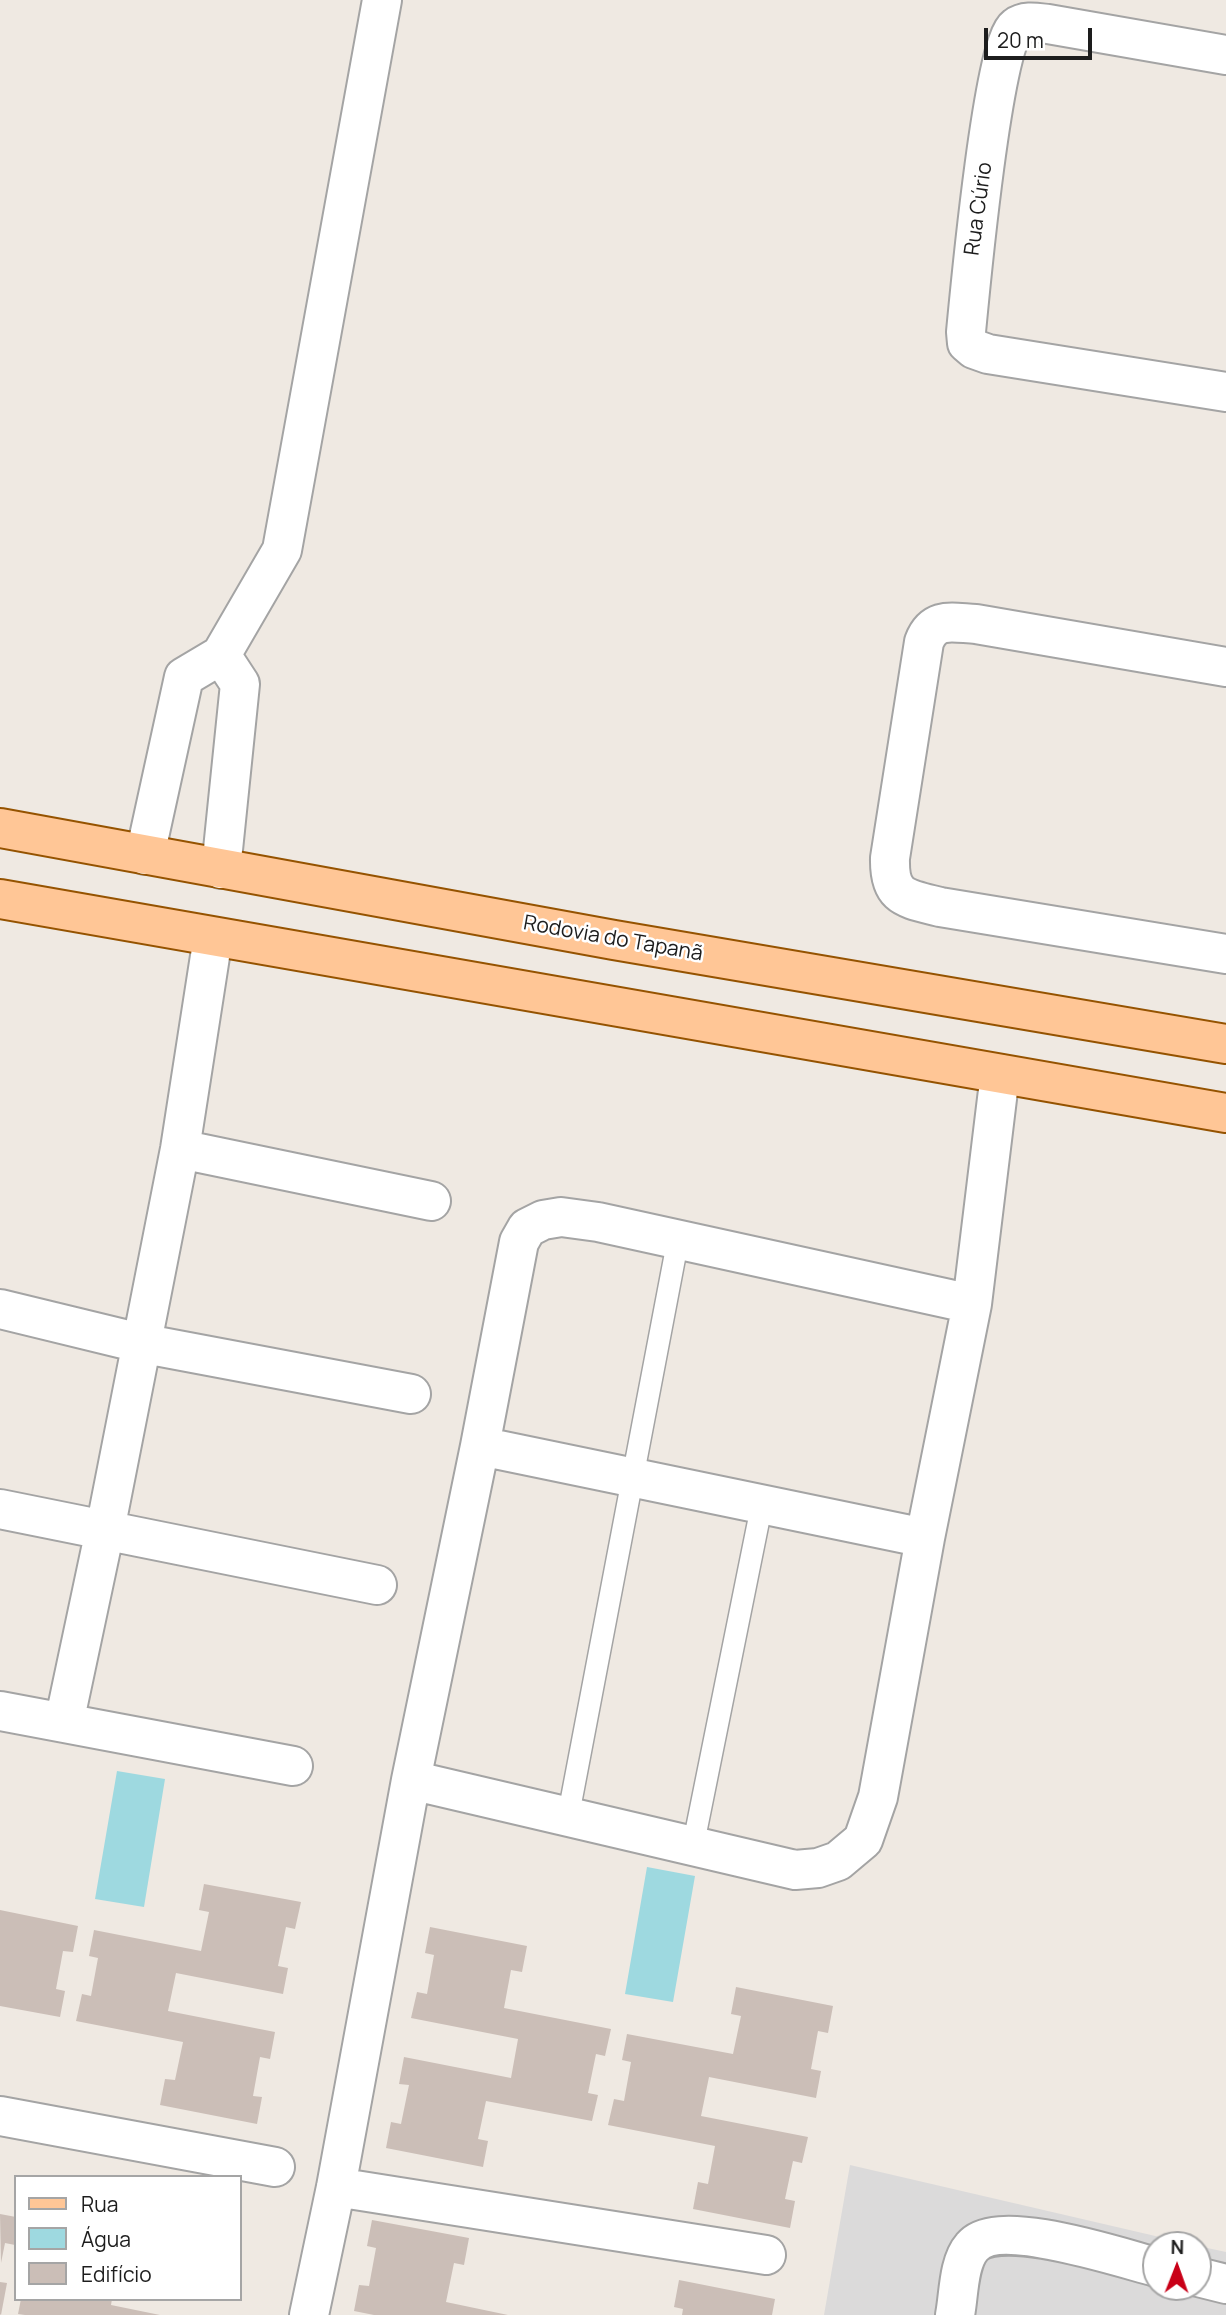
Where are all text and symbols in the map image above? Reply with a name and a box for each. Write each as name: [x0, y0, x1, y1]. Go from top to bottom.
scale bar: [988, 14, 1096, 58]
text: 20 m: [997, 26, 1044, 54]
street label: Rua Cúrio: [960, 161, 998, 257]
street label: Rodovia do Tapanã: [521, 911, 705, 967]
legend: [14, 2175, 242, 2301]
text: Rua: [81, 2190, 118, 2218]
text: Água: [81, 2225, 131, 2253]
north arrow: [1142, 2231, 1212, 2301]
text: N: [1170, 2234, 1184, 2260]
text: Edifício: [81, 2260, 152, 2288]

